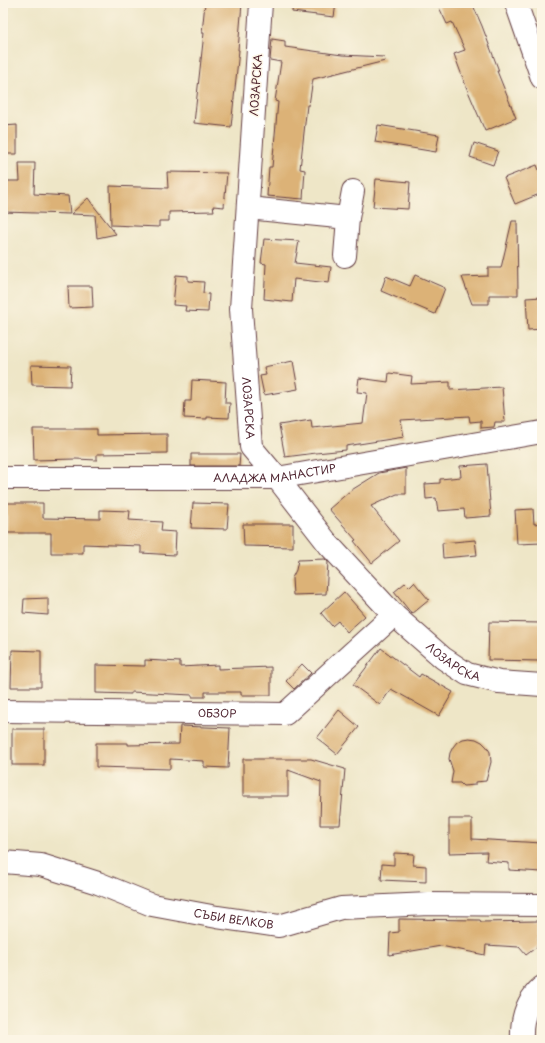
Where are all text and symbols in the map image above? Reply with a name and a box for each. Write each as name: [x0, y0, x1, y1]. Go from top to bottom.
street label: ЛОЗАРСКА: [245, 53, 266, 117]
street label: ЛОЗАРСКА: [238, 376, 259, 440]
street label: АЛАДЖА МАНАСТИР: [213, 459, 337, 486]
street label: ЛОЗАРСКА: [423, 638, 483, 685]
street label: ОБЗОР: [198, 704, 236, 721]
street label: СЪБИ ВЕЛКОВ: [192, 904, 275, 933]

